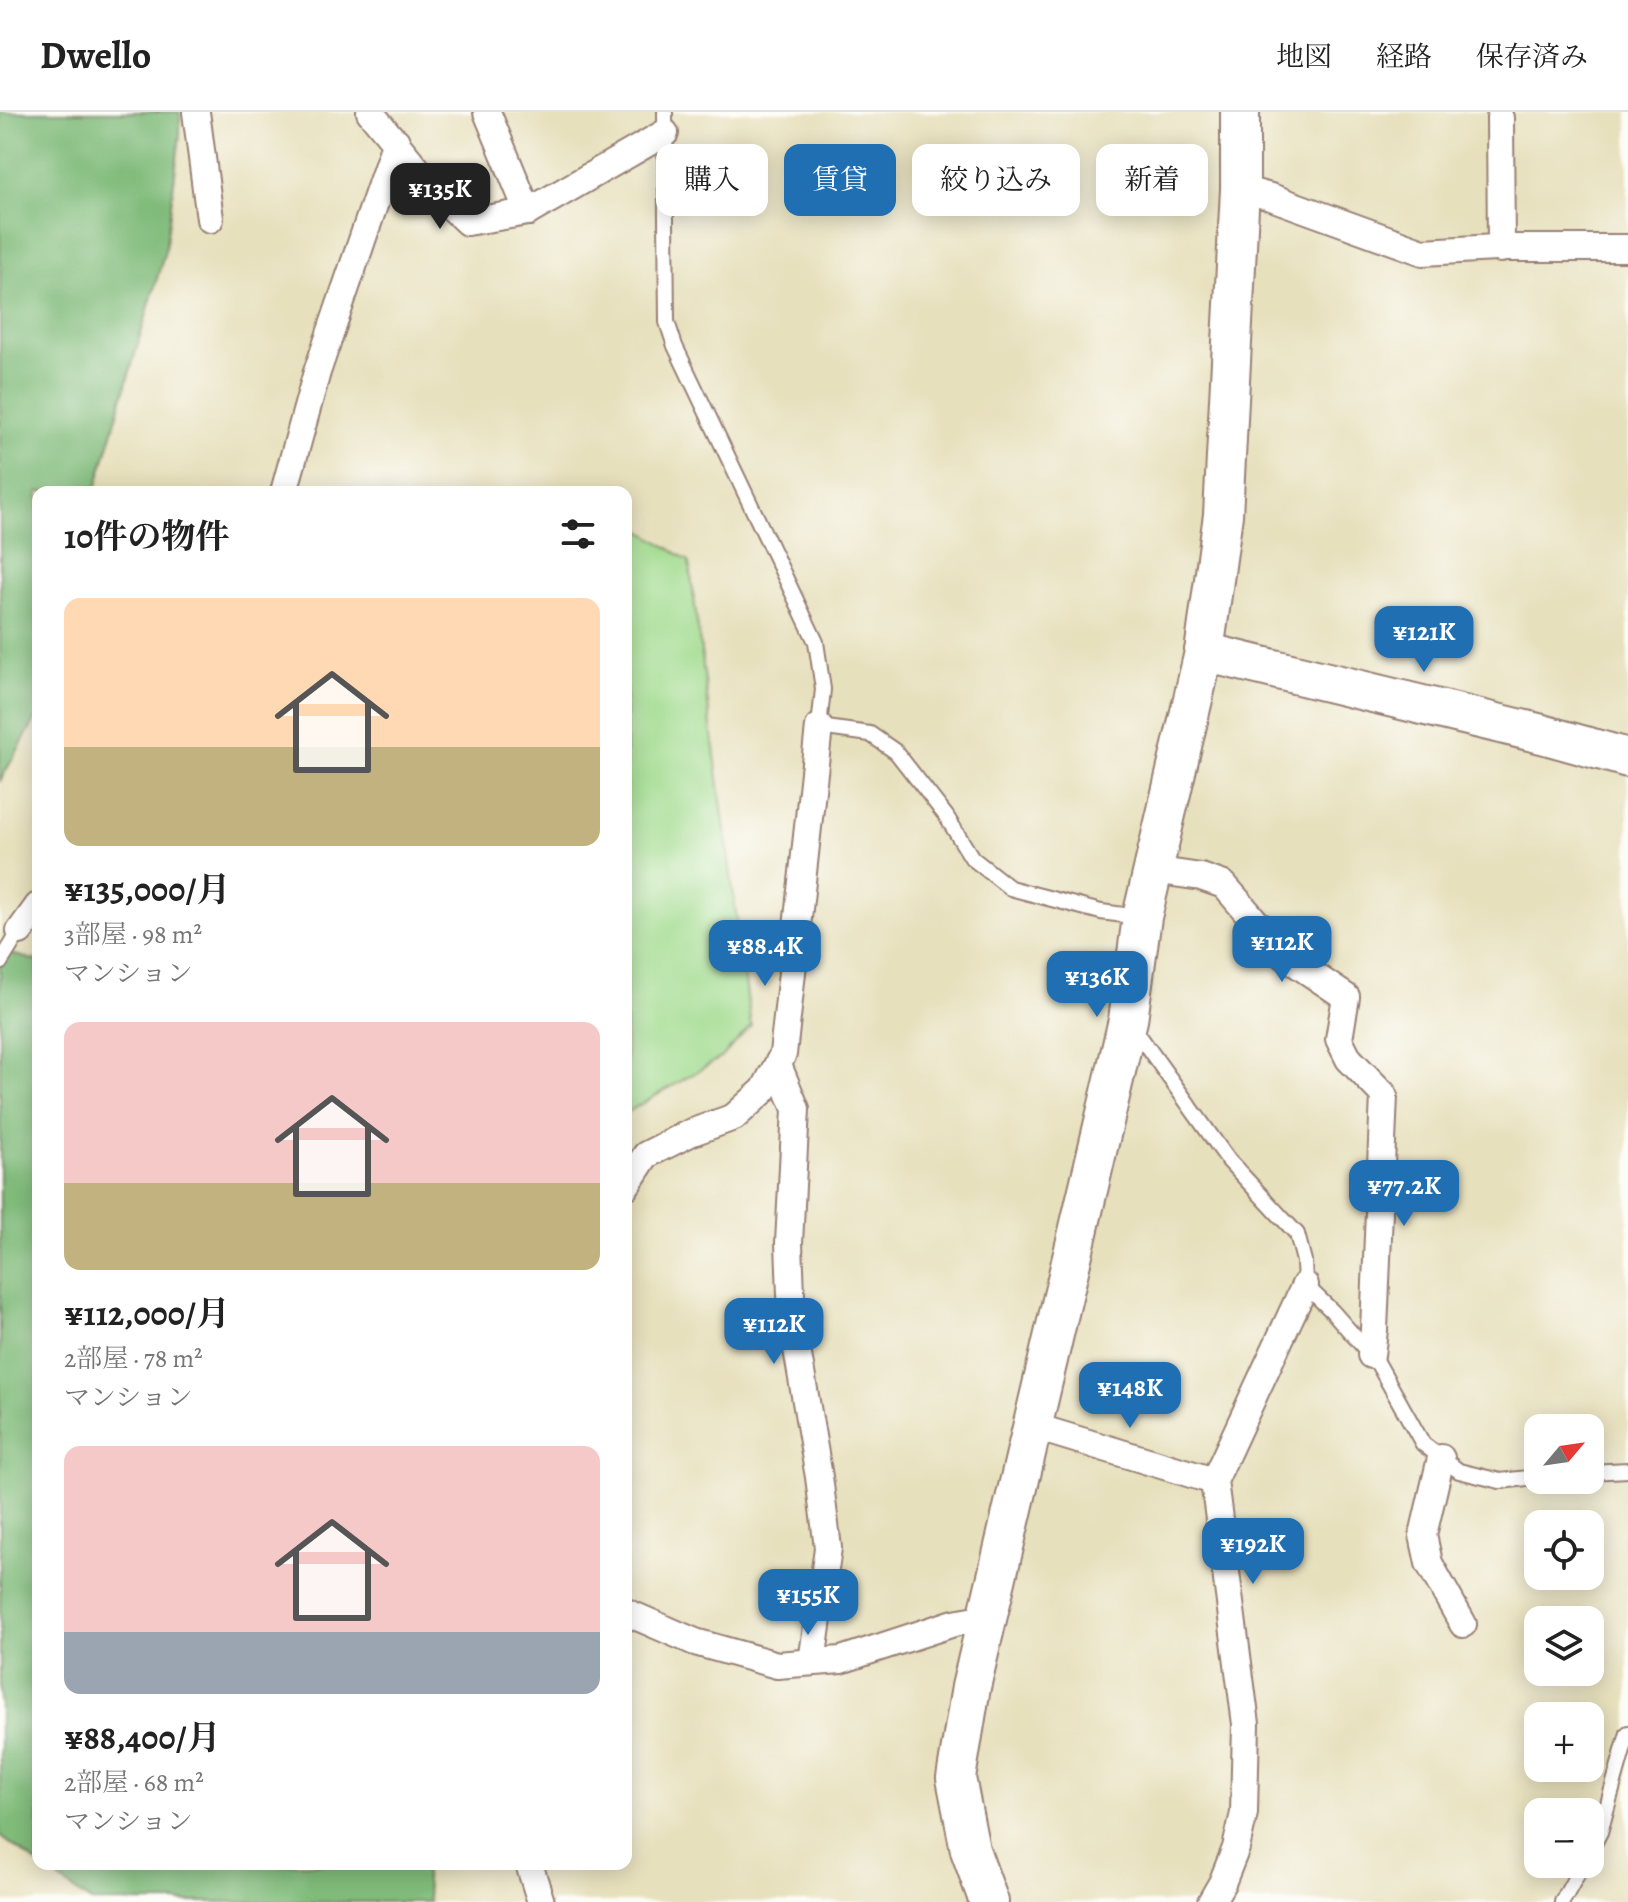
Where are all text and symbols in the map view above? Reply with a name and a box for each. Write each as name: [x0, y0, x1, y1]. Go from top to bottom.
text: Dwello: [40, 29, 151, 81]
text: 地図: [1276, 38, 1332, 76]
text: 経路: [1376, 38, 1432, 76]
text: 保存済み: [1476, 38, 1588, 76]
chip: 購入: [656, 144, 768, 216]
chip: 賃貸: [784, 144, 896, 216]
chip: 絞り込み: [912, 144, 1080, 216]
chip: 新着: [1096, 144, 1208, 216]
pin: ¥135K: [384, 163, 496, 231]
text: ¥135K: [408, 171, 472, 206]
icon: filters: [556, 512, 600, 556]
text: 10件の物件: [64, 513, 229, 560]
pin: ¥121K: [1368, 606, 1480, 674]
text: ¥121K: [1392, 614, 1456, 649]
icon: home: [260, 650, 404, 794]
text: ¥135,000/月: [64, 866, 230, 913]
pin: ¥112K: [1226, 916, 1338, 984]
text: 3部屋 · 98 m²: [64, 917, 202, 952]
pin: ¥88.4K: [700, 920, 830, 988]
text: ¥112K: [1250, 924, 1314, 959]
text: ¥88.4K: [727, 928, 803, 963]
pin: ¥136K: [1041, 951, 1153, 1019]
text: マンション: [64, 956, 193, 991]
text: ¥136K: [1065, 959, 1129, 994]
icon: home: [260, 1074, 404, 1218]
pin: ¥77.2K: [1339, 1160, 1469, 1228]
text: ¥77.2K: [1367, 1168, 1441, 1203]
text: ¥112,000/月: [64, 1290, 230, 1337]
pin: ¥112K: [718, 1298, 830, 1366]
text: ¥112K: [742, 1306, 806, 1341]
text: 2部屋 · 78 m²: [64, 1341, 203, 1376]
pin: ¥148K: [1074, 1362, 1186, 1430]
text: ¥148K: [1097, 1370, 1163, 1405]
text: マンション: [64, 1380, 193, 1415]
north arrow: [1524, 1414, 1604, 1494]
map controls: [1524, 1414, 1604, 1878]
icon: home: [260, 1498, 404, 1642]
button: locate: [1524, 1510, 1604, 1590]
pin: ¥192K: [1197, 1518, 1309, 1586]
text: ¥192K: [1220, 1526, 1286, 1561]
pin: ¥155K: [752, 1569, 864, 1637]
text: ¥155K: [776, 1577, 840, 1612]
button: layers: [1524, 1606, 1604, 1686]
button: +: [1524, 1702, 1604, 1782]
text: ¥88,400/月: [64, 1714, 221, 1761]
text: 2部屋 · 68 m²: [64, 1765, 204, 1800]
button: −: [1524, 1798, 1604, 1878]
text: マンション: [64, 1804, 193, 1839]

